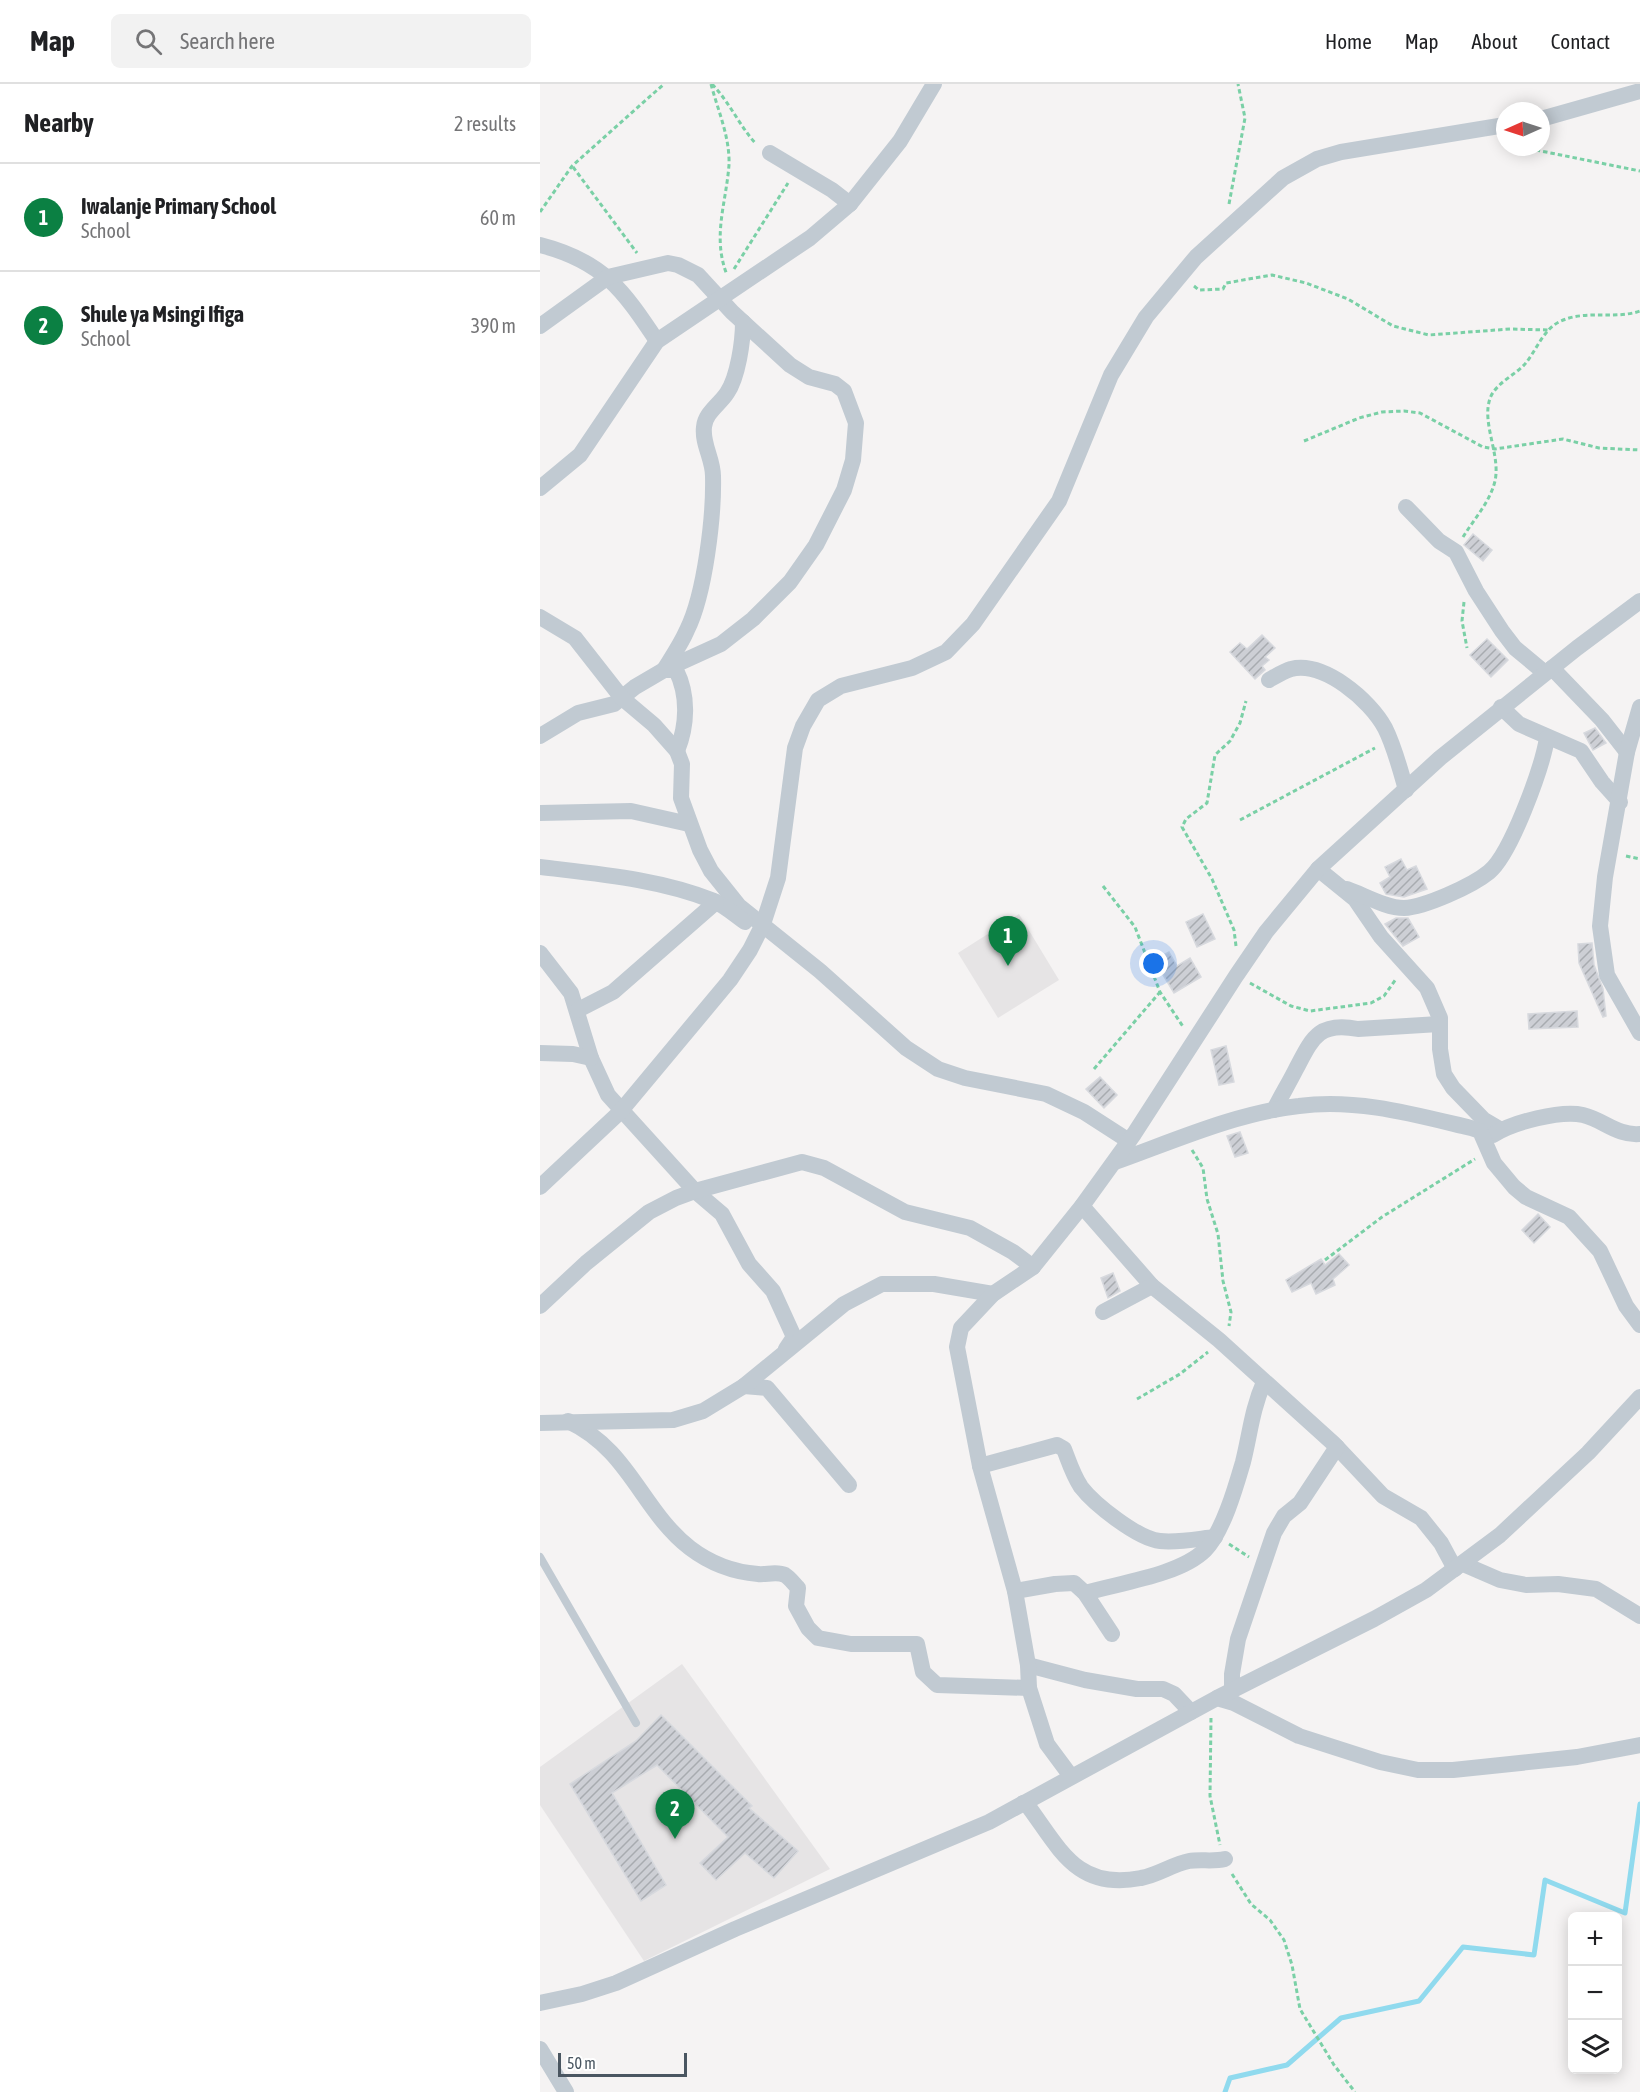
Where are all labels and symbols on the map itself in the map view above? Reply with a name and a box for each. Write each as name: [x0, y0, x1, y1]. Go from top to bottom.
north arrow: [1496, 102, 1550, 156]
pin: 1: [988, 916, 1028, 966]
your location: [1139, 949, 1168, 978]
pin: 2: [656, 1790, 694, 1839]
scale bar: [558, 2050, 687, 2078]

